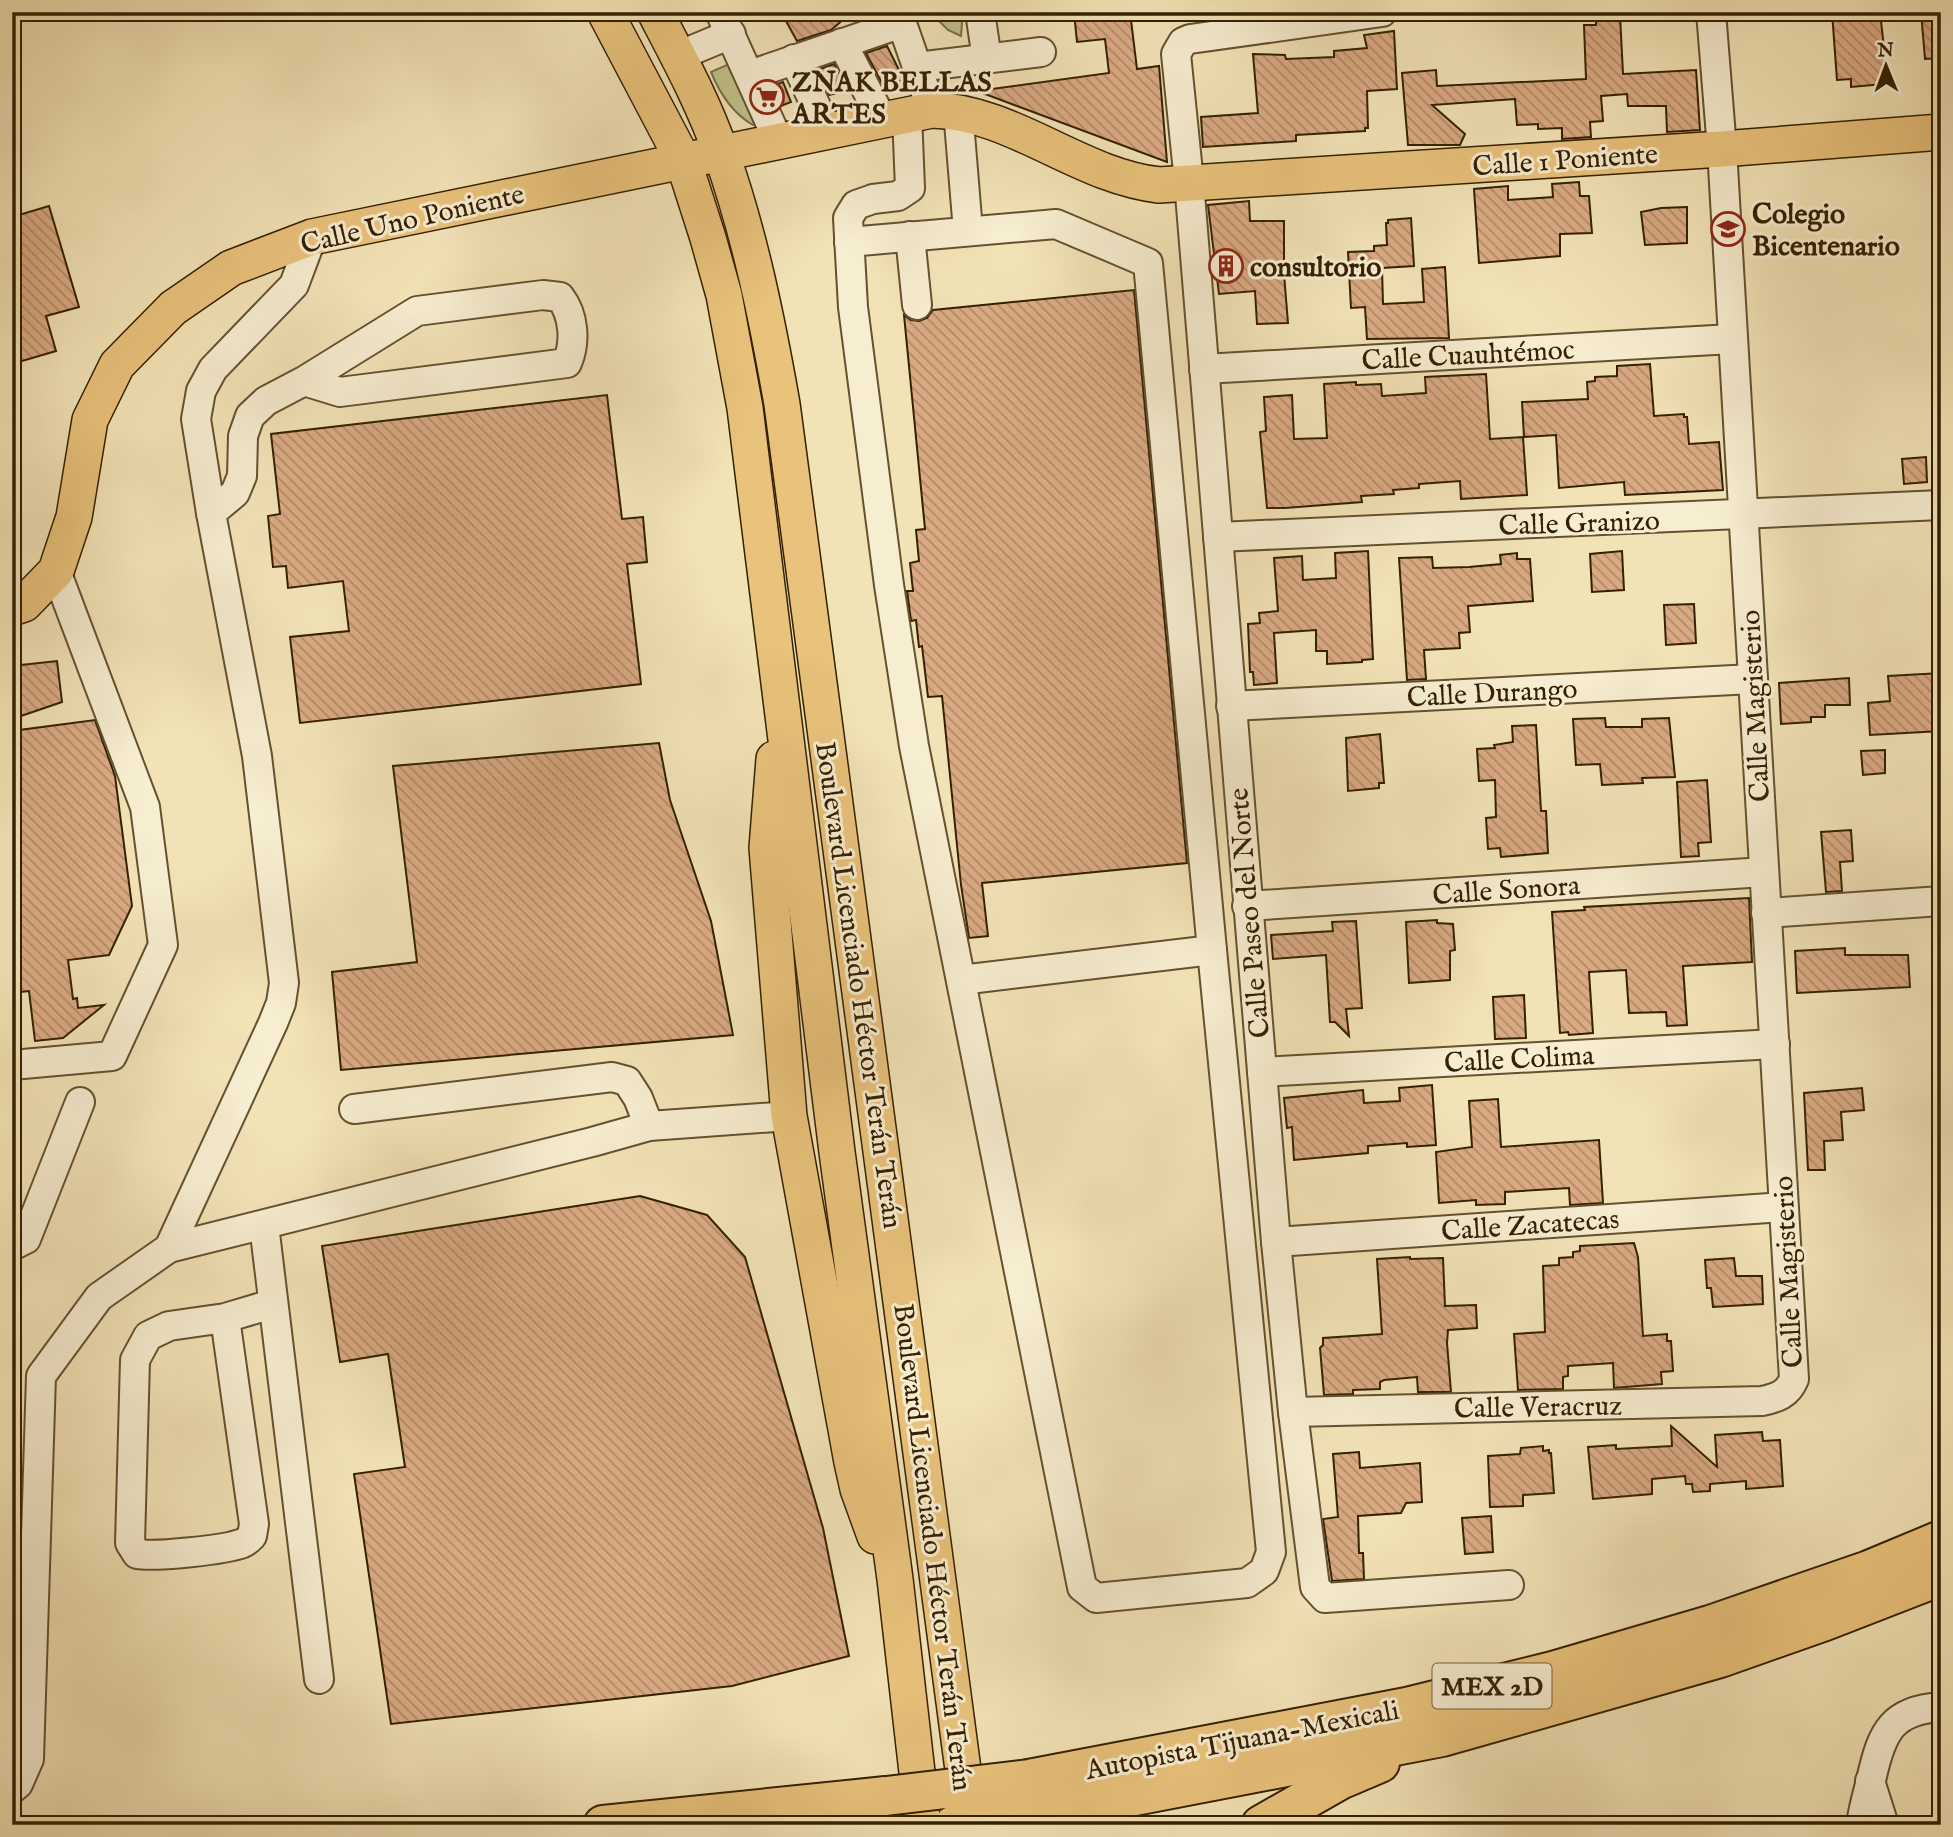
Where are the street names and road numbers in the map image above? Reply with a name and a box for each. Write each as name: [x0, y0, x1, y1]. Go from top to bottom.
street label: Calle 1 Poniente: [1471, 138, 1659, 185]
street label: Calle Uno Poniente: [297, 178, 528, 263]
street label: Calle Cuauhtémoc: [1361, 333, 1576, 380]
street label: Calle Granizo: [1498, 504, 1660, 545]
street label: Calle Magisterio: [1734, 609, 1779, 803]
street label: Calle Durango: [1406, 673, 1578, 716]
street label: Boulevard Licenciado Héctor Terán Terán: [806, 740, 909, 1231]
street label: Calle Paseo del Norte: [1222, 786, 1279, 1039]
street label: Calle Sonora: [1431, 869, 1582, 914]
street label: Calle Colima: [1443, 1039, 1596, 1082]
street label: Calle Magisterio: [1767, 1175, 1812, 1369]
street label: Calle Zacatecas: [1440, 1203, 1620, 1250]
street label: Boulevard Licenciado Héctor Terán Terán: [884, 1302, 979, 1793]
street label: Calle Veracruz: [1454, 1390, 1622, 1427]
road number: MEX 2D: [1432, 1664, 1552, 1708]
street label: Autopista Tijuana-Mexicali: [1082, 1694, 1402, 1789]

